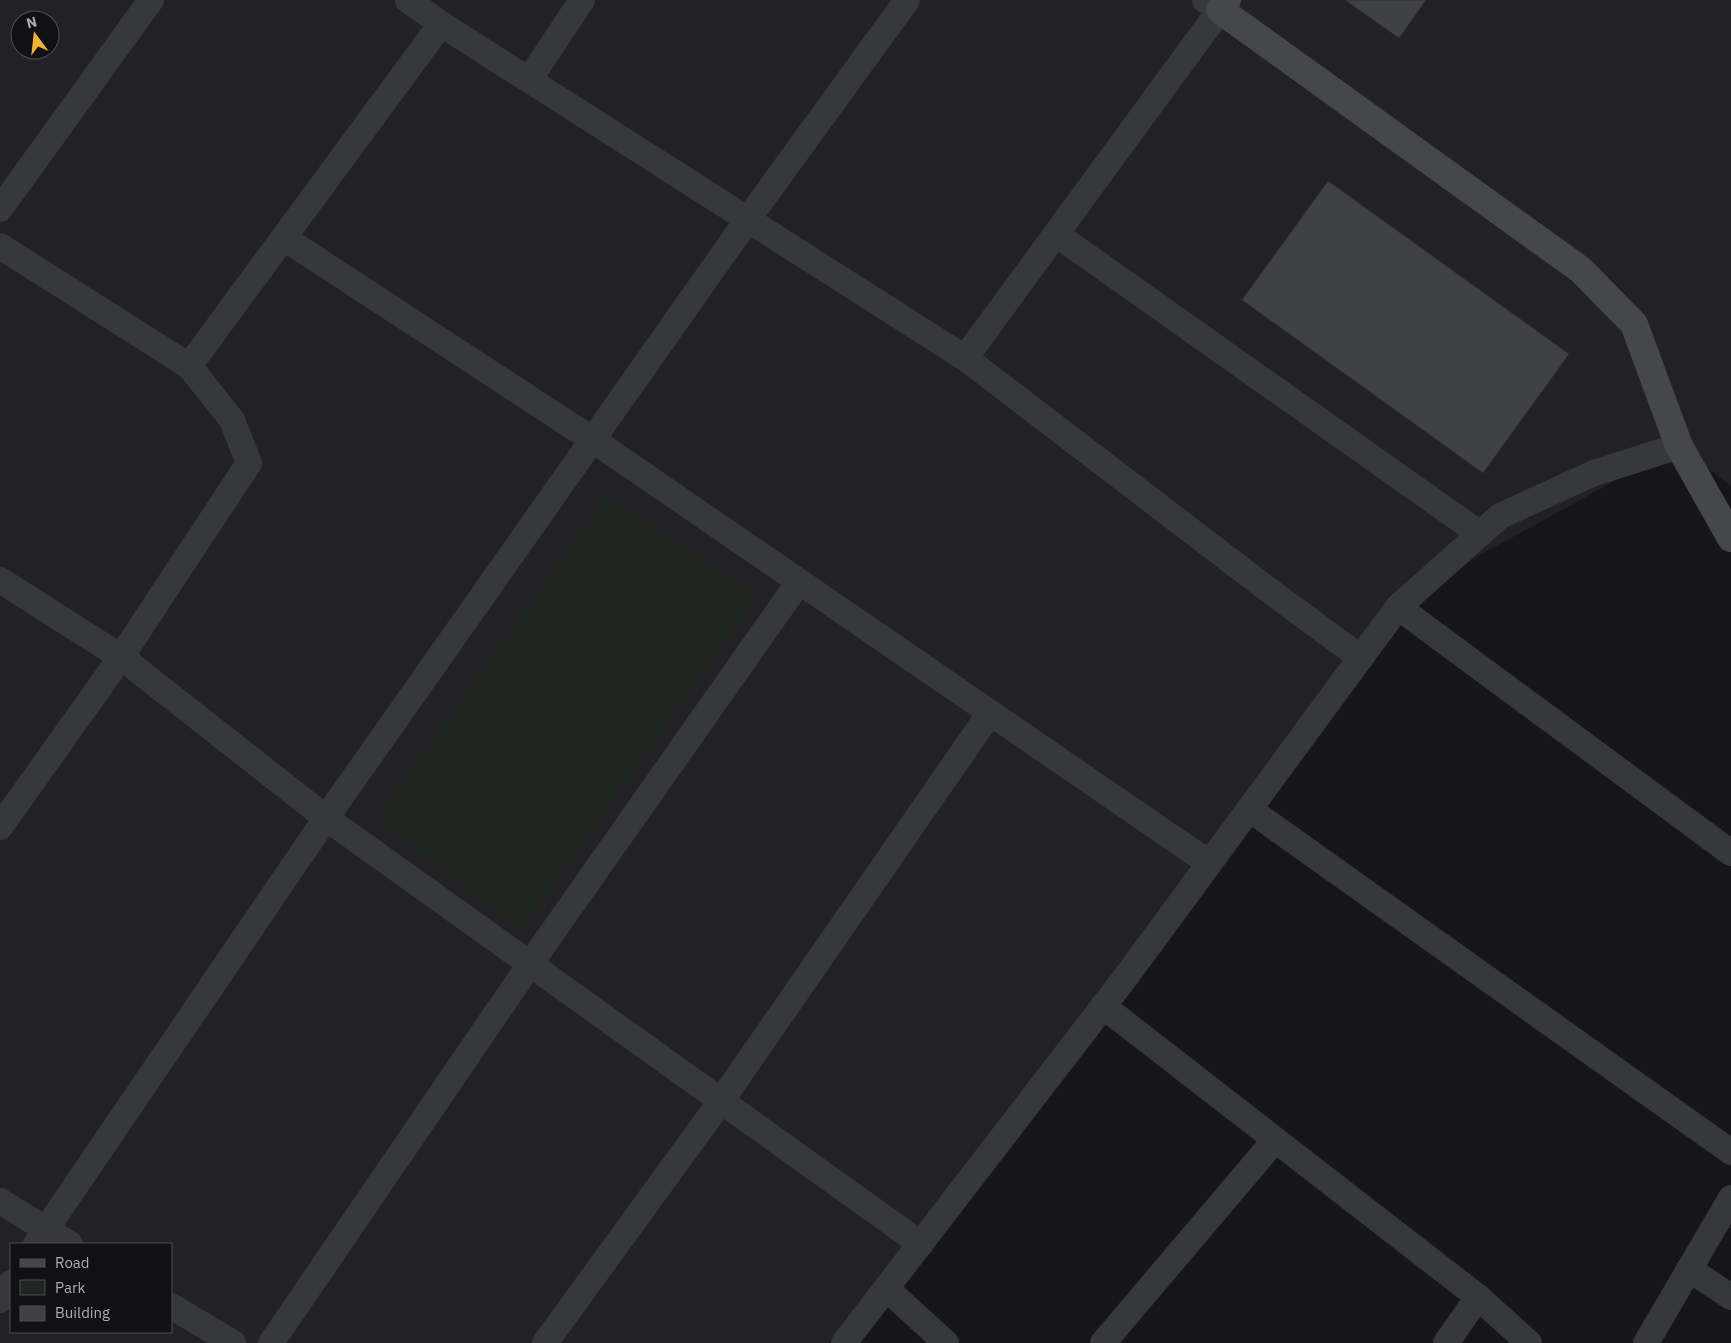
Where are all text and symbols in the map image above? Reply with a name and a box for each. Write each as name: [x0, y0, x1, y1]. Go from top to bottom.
north arrow: [10, 10, 60, 60]
text: N: [24, 12, 39, 32]
legend: [10, 1243, 172, 1333]
text: Road: [55, 1253, 90, 1272]
text: Park: [55, 1278, 85, 1297]
text: Building: [55, 1303, 110, 1322]

